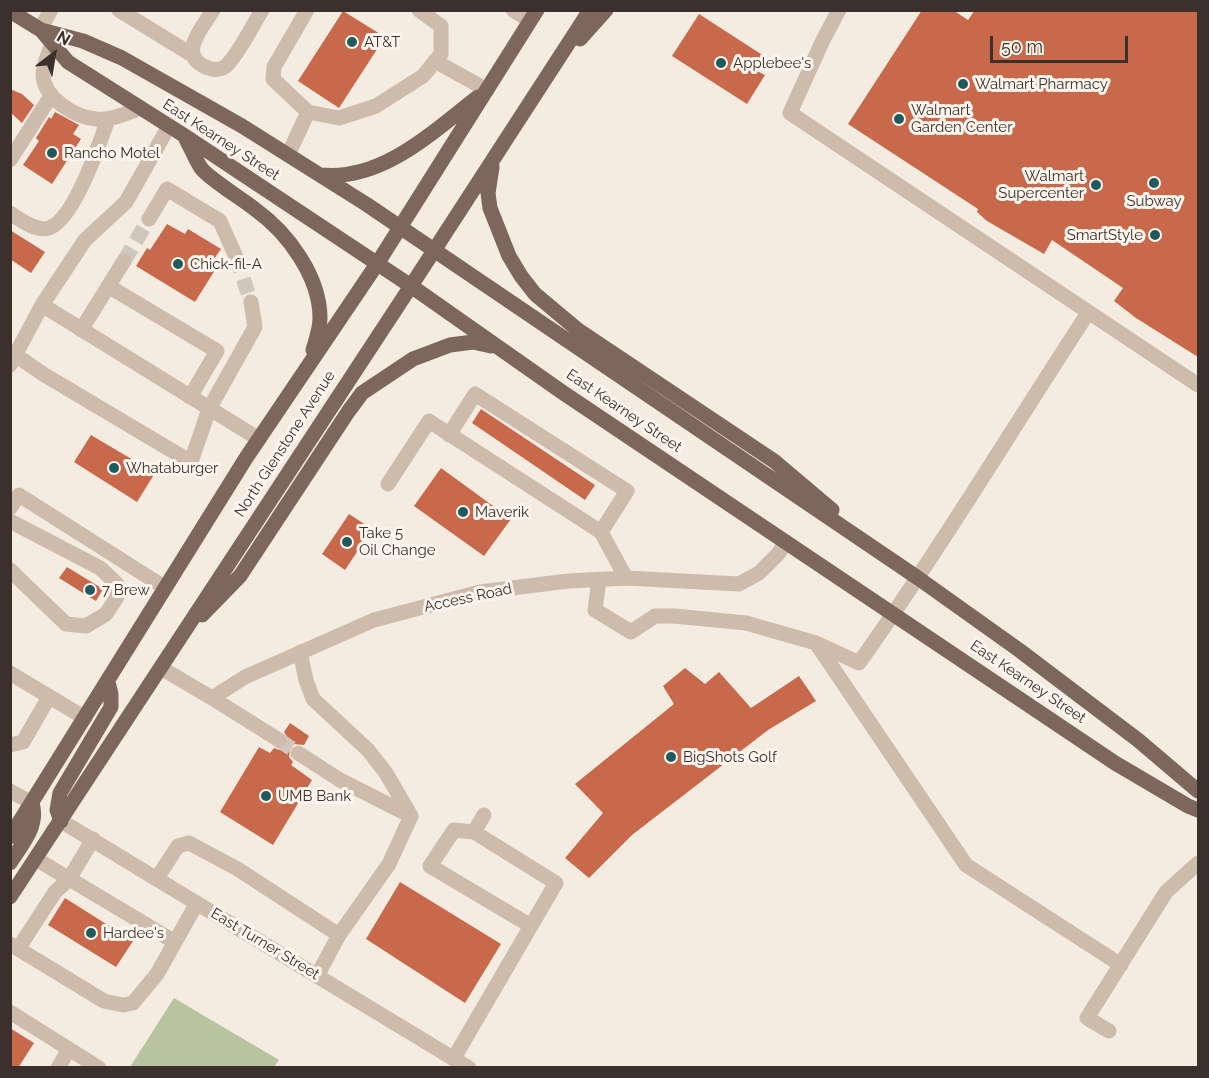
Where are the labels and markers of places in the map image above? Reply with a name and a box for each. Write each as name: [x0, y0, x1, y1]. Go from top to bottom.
place label: AT&T: [364, 33, 401, 51]
marker: AT&T: [345, 35, 359, 49]
place label: Applebee's: [733, 54, 811, 72]
marker: Applebee's: [714, 56, 728, 70]
place label: Walmart Pharmacy: [975, 75, 1108, 93]
marker: Walmart Pharmacy: [956, 77, 970, 91]
place label: Walmart Garden Center: [911, 101, 1012, 136]
marker: Walmart Garden Center: [892, 112, 906, 126]
place label: Rancho Motel: [64, 144, 160, 162]
marker: Rancho Motel: [45, 146, 59, 160]
place label: Walmart Supercenter: [998, 167, 1084, 202]
marker: Subway: [1147, 176, 1161, 190]
marker: Walmart Supercenter: [1089, 178, 1103, 192]
place label: Subway: [1126, 192, 1182, 210]
place label: SmartStyle: [1067, 226, 1143, 244]
marker: SmartStyle: [1148, 228, 1162, 242]
place label: Chick-fil-A: [190, 255, 262, 273]
marker: Chick-fil-A: [171, 257, 185, 271]
place label: Whataburger: [126, 459, 218, 477]
marker: Whataburger: [107, 461, 121, 475]
place label: Maverik: [475, 503, 529, 521]
marker: Maverik: [456, 505, 470, 519]
place label: Take 5 Oil Change: [359, 524, 435, 559]
marker: Take 5 Oil Change: [340, 535, 354, 549]
place label: 7 Brew: [102, 581, 150, 599]
marker: 7 Brew: [83, 583, 97, 597]
place label: BigShots Golf: [683, 748, 777, 766]
marker: BigShots Golf: [664, 750, 678, 764]
place label: UMB Bank: [278, 787, 351, 805]
marker: UMB Bank: [259, 789, 273, 803]
place label: Hardee's: [103, 924, 164, 942]
marker: Hardee's: [84, 926, 98, 940]

